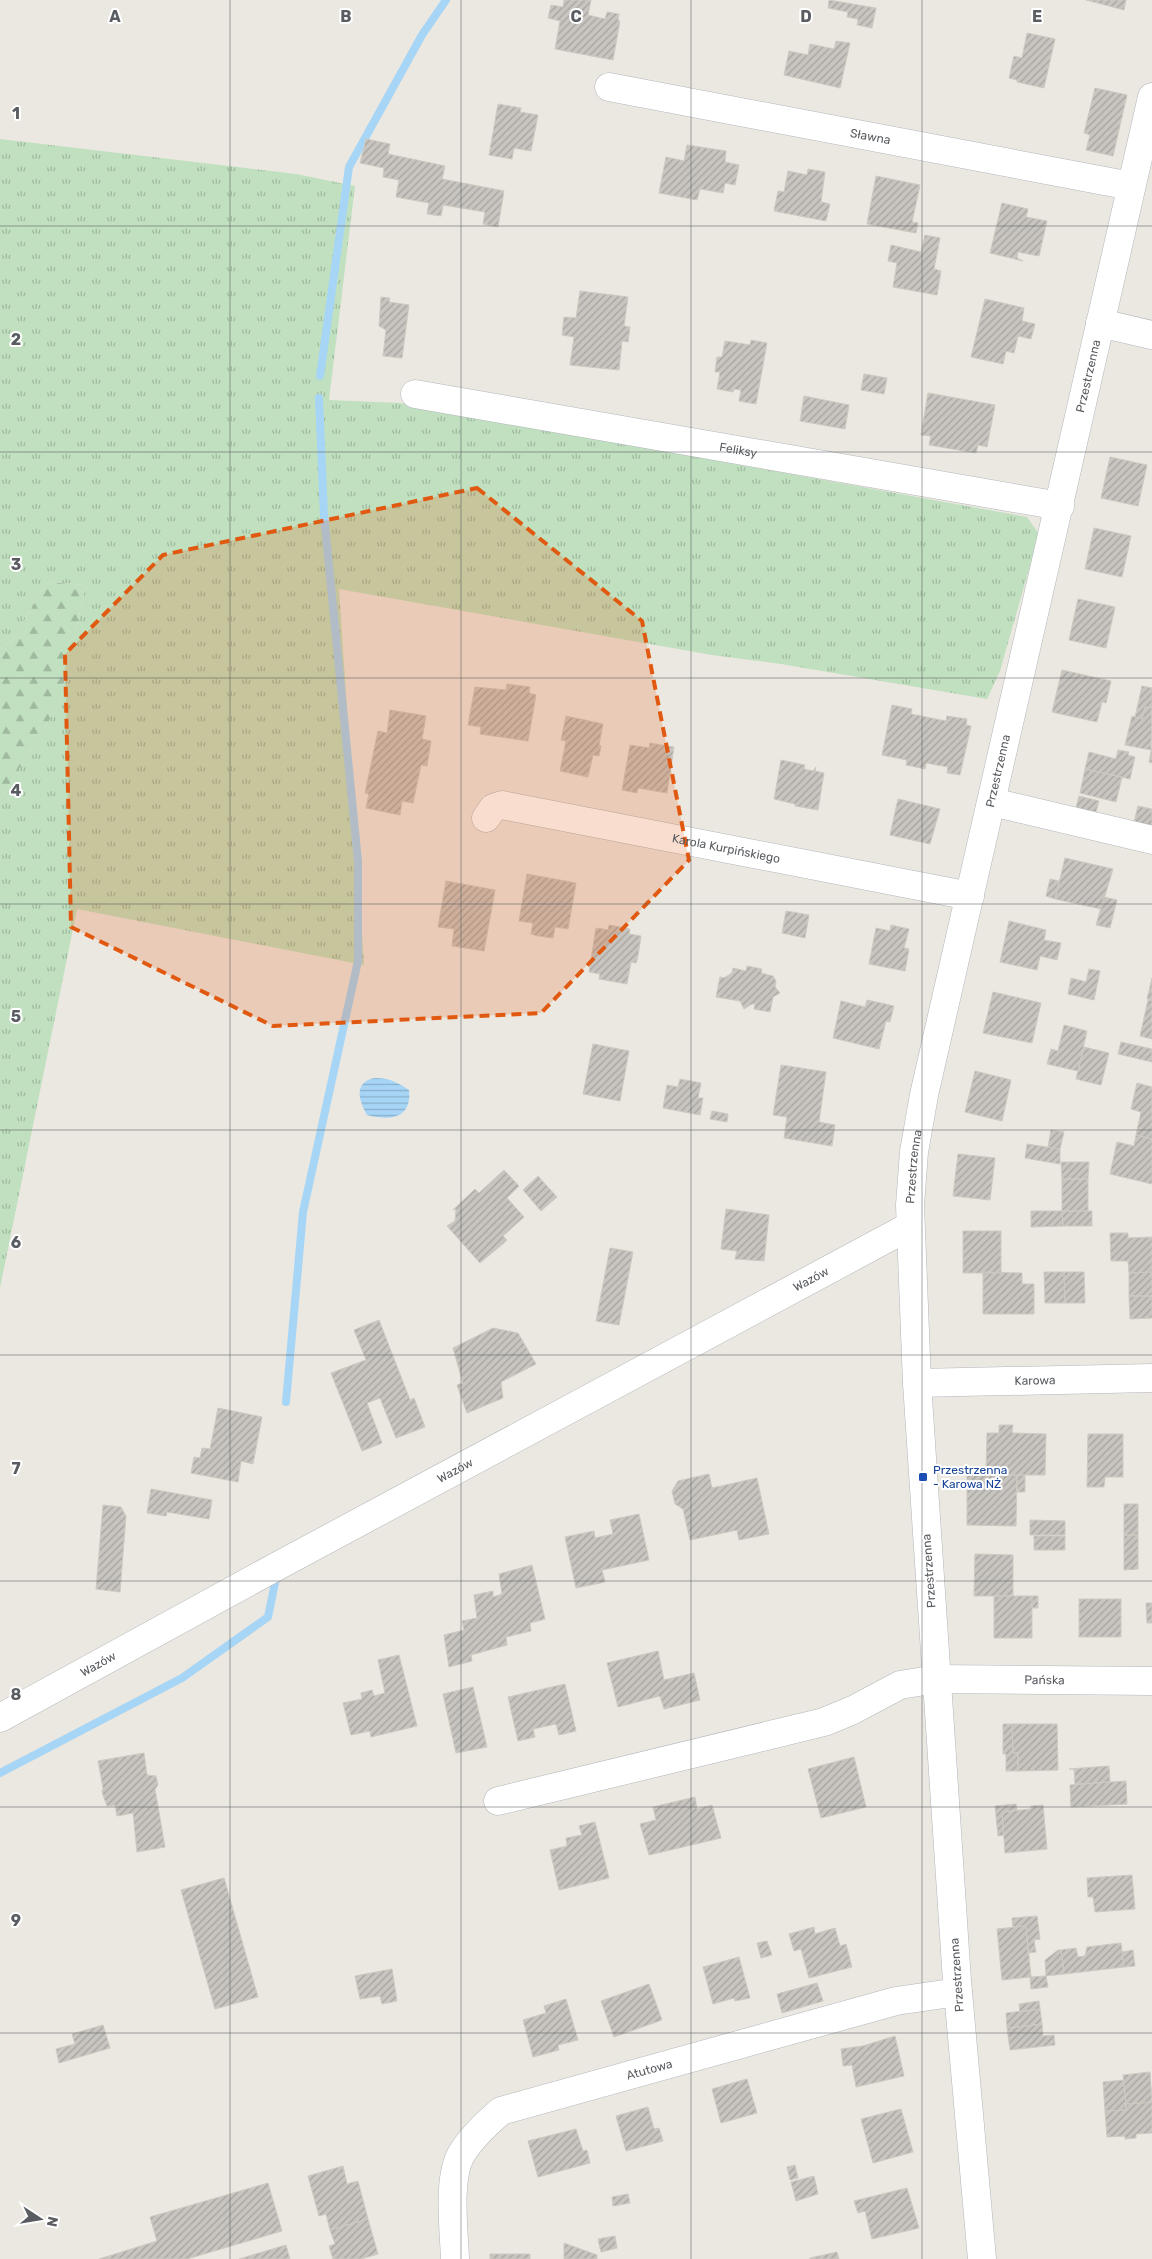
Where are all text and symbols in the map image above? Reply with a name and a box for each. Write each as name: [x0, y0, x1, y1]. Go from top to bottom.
text: A: [109, 7, 121, 26]
text: B: [340, 7, 352, 26]
text: C: [570, 7, 582, 26]
text: D: [800, 7, 812, 26]
text: E: [1032, 7, 1042, 26]
text: 1: [12, 104, 20, 123]
street label: Sławna: [849, 126, 892, 147]
text: 2: [11, 330, 21, 349]
street label: Przestrzenna: [1073, 338, 1103, 414]
street label: Feliksy: [718, 440, 758, 460]
text: 3: [11, 555, 21, 574]
street label: Przestrzenna: [983, 733, 1013, 809]
text: 4: [11, 781, 22, 800]
street label: Karola Kurpińskiego: [671, 831, 781, 866]
text: 5: [11, 1007, 21, 1026]
street label: Przestrzenna: [903, 1129, 925, 1204]
text: 6: [11, 1233, 21, 1252]
street label: Wazów: [791, 1264, 831, 1295]
street label: Karowa: [1014, 1373, 1056, 1388]
street label: Wazów: [435, 1455, 476, 1486]
text: 7: [11, 1459, 21, 1478]
place label: Przestrzenna - Karowa NŻ: [933, 1463, 1007, 1491]
marker: Przestrzenna - Karowa NŻ: [917, 1471, 929, 1483]
street label: Przestrzenna: [919, 1533, 939, 1609]
street label: Wazów: [78, 1649, 119, 1680]
street label: Pańska: [1024, 1673, 1065, 1687]
text: 8: [11, 1685, 22, 1704]
text: 9: [11, 1911, 21, 1930]
street label: Przestrzenna: [947, 1937, 967, 2013]
street label: Atutowa: [625, 2057, 674, 2083]
north arrow: [15, 2194, 65, 2244]
text: N: [43, 2215, 62, 2228]

